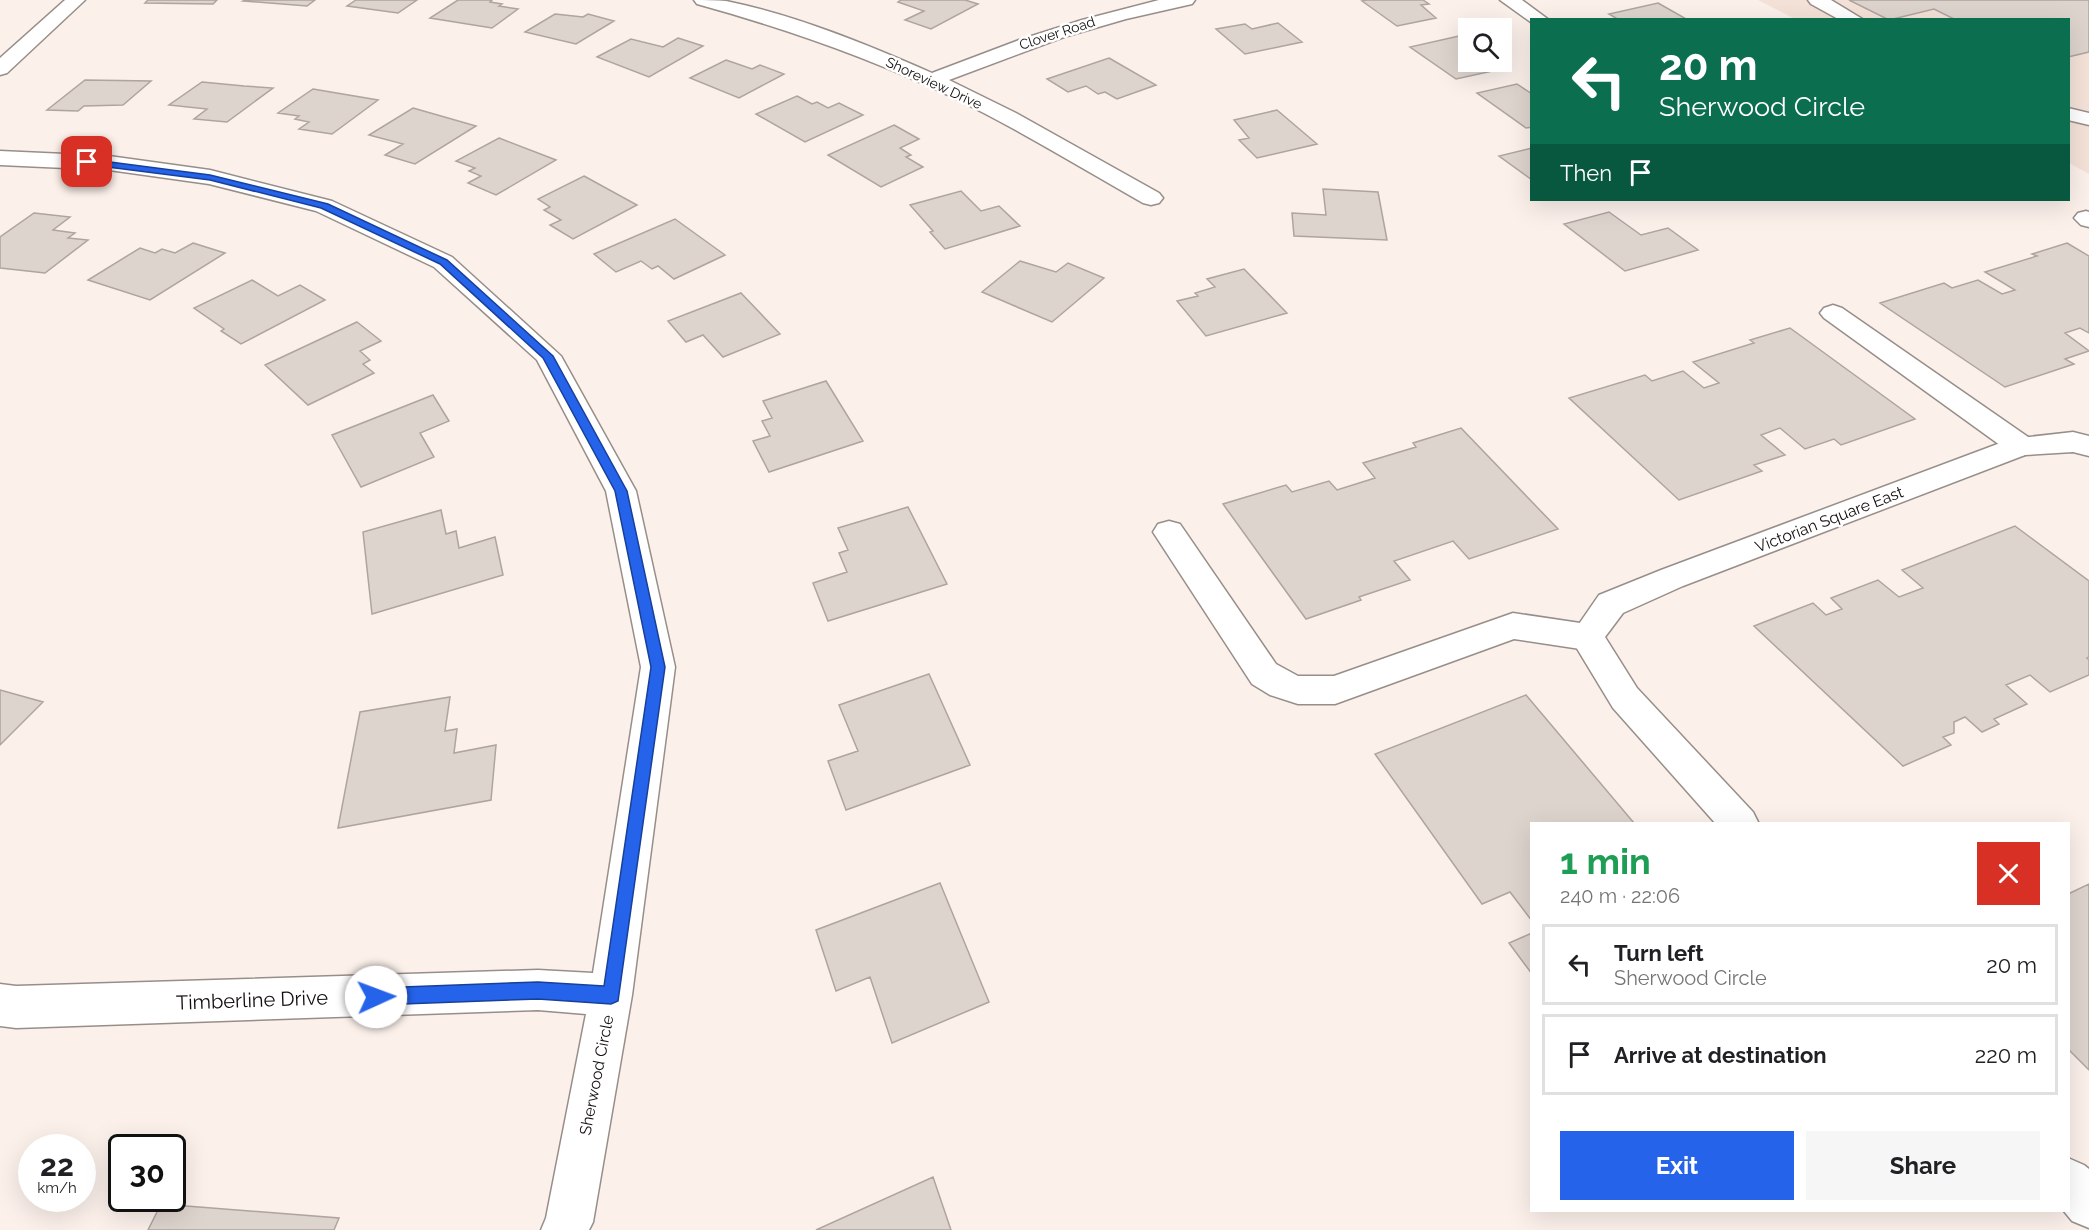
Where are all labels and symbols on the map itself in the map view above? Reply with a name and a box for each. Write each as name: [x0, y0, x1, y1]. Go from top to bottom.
street label: Clover Road: [1017, 13, 1097, 53]
street label: Shoreview Drive: [883, 54, 985, 112]
pin: [61, 136, 112, 187]
street label: Victorian Square East: [1752, 482, 1907, 557]
position arrow: [344, 965, 408, 1029]
street label: Timberline Drive: [176, 985, 329, 1015]
street label: Sherwood Circle: [576, 1013, 617, 1137]
speed limit sign: 30: [108, 1134, 186, 1212]

